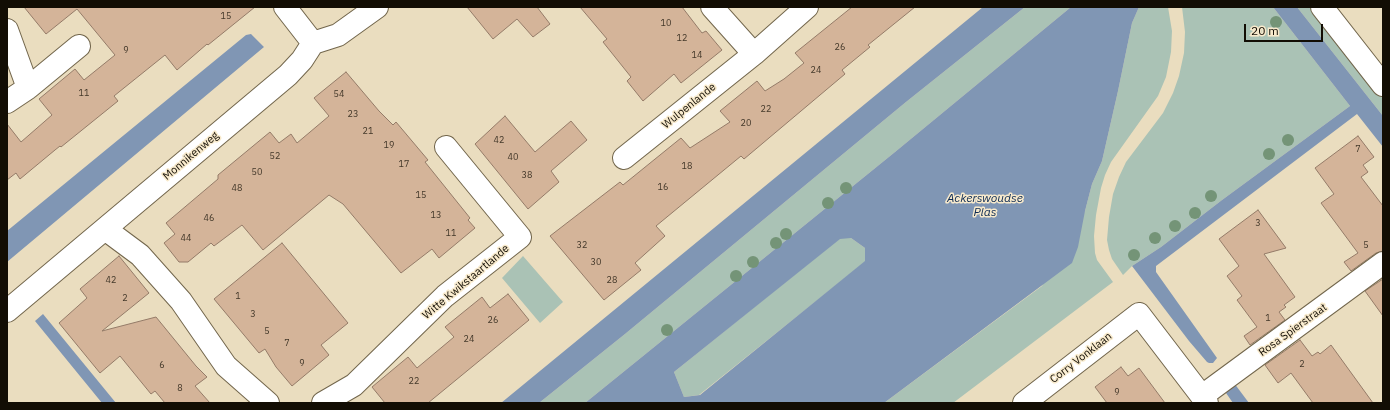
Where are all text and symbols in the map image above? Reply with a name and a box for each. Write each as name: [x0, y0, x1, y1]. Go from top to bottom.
house number: 15: [221, 11, 231, 21]
scale bar: [1246, 16, 1325, 42]
house number: 10: [661, 18, 671, 28]
text: 20 m: [1251, 23, 1279, 38]
house number: 12: [677, 33, 687, 43]
house number: 26: [835, 42, 845, 52]
house number: 9: [123, 45, 129, 55]
house number: 14: [692, 50, 702, 60]
house number: 24: [811, 65, 821, 75]
street label: Wulpenlande: [660, 80, 718, 132]
house number: 11: [79, 88, 89, 98]
house number: 54: [334, 89, 344, 99]
house number: 22: [761, 104, 771, 114]
house number: 23: [348, 109, 358, 119]
house number: 20: [741, 118, 751, 128]
house number: 21: [363, 126, 373, 136]
street label: Monnikenweg: [161, 129, 221, 183]
house number: 42: [494, 135, 504, 145]
house number: 19: [384, 140, 394, 150]
house number: 7: [1355, 144, 1361, 154]
house number: 52: [270, 151, 280, 161]
house number: 40: [508, 152, 518, 162]
house number: 17: [399, 159, 409, 169]
house number: 18: [682, 161, 692, 171]
house number: 50: [252, 167, 262, 177]
house number: 38: [522, 170, 532, 180]
house number: 16: [658, 182, 668, 192]
house number: 48: [232, 183, 242, 193]
house number: 15: [416, 190, 426, 200]
water label: Ackerswoudse Plas: [947, 192, 1023, 220]
house number: 13: [431, 210, 441, 220]
house number: 46: [204, 213, 214, 223]
house number: 3: [1255, 218, 1261, 228]
house number: 11: [446, 228, 456, 238]
house number: 44: [181, 233, 191, 243]
house number: 32: [577, 240, 587, 250]
house number: 5: [1363, 240, 1369, 250]
street label: Witte Kwikstaartlande: [420, 242, 512, 322]
house number: 30: [591, 257, 601, 267]
house number: 42: [106, 275, 116, 285]
house number: 28: [607, 275, 617, 285]
house number: 1: [235, 291, 241, 301]
house number: 2: [122, 293, 128, 303]
street label: Rosa Spierstraat: [1256, 301, 1330, 359]
house number: 3: [250, 309, 256, 319]
house number: 1: [1265, 313, 1271, 323]
house number: 26: [488, 315, 498, 325]
house number: 5: [264, 326, 270, 336]
street label: Corry Vonklaan: [1047, 330, 1115, 386]
house number: 24: [464, 334, 474, 344]
house number: 7: [284, 338, 290, 348]
house number: 9: [299, 358, 305, 368]
house number: 2: [1299, 359, 1305, 369]
house number: 6: [159, 360, 165, 370]
house number: 22: [409, 376, 419, 386]
house number: 8: [177, 383, 183, 393]
house number: 9: [1114, 387, 1120, 397]

